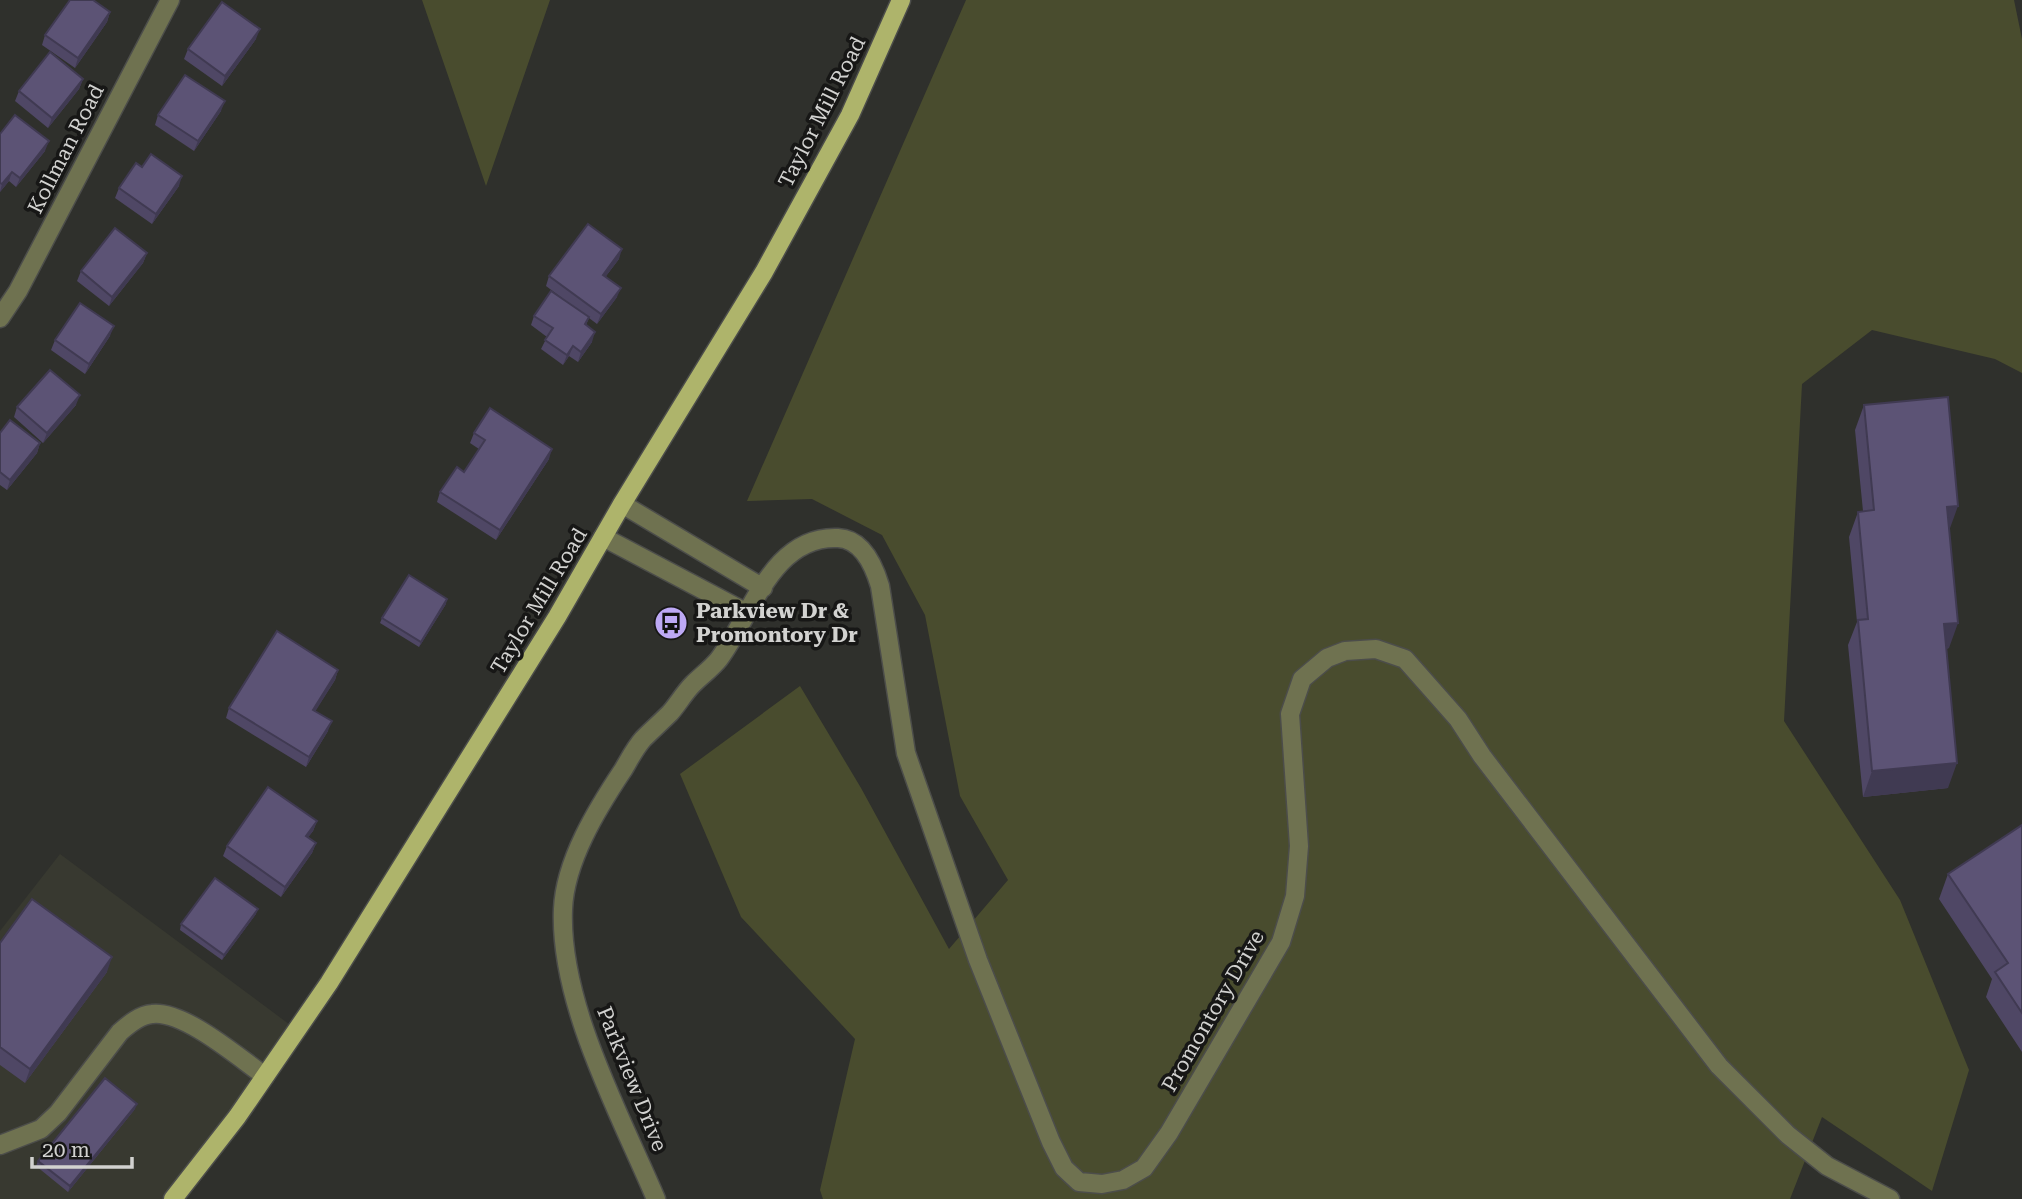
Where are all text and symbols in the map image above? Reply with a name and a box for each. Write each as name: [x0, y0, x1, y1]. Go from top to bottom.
street label: Taylor Mill Road: [774, 32, 871, 191]
street label: Kollman Road: [23, 80, 109, 218]
street label: Taylor Mill Road: [486, 523, 592, 678]
place label: Parkview Dr & Promontory Dr: [696, 599, 858, 647]
bus stop icon: Parkview Dr & Promontory Dr: [652, 604, 690, 642]
street label: Promontory Drive: [1157, 926, 1269, 1096]
street label: Parkview Drive: [592, 1003, 672, 1155]
scale bar: [32, 1126, 131, 1170]
text: 20 m: [42, 1138, 90, 1162]

